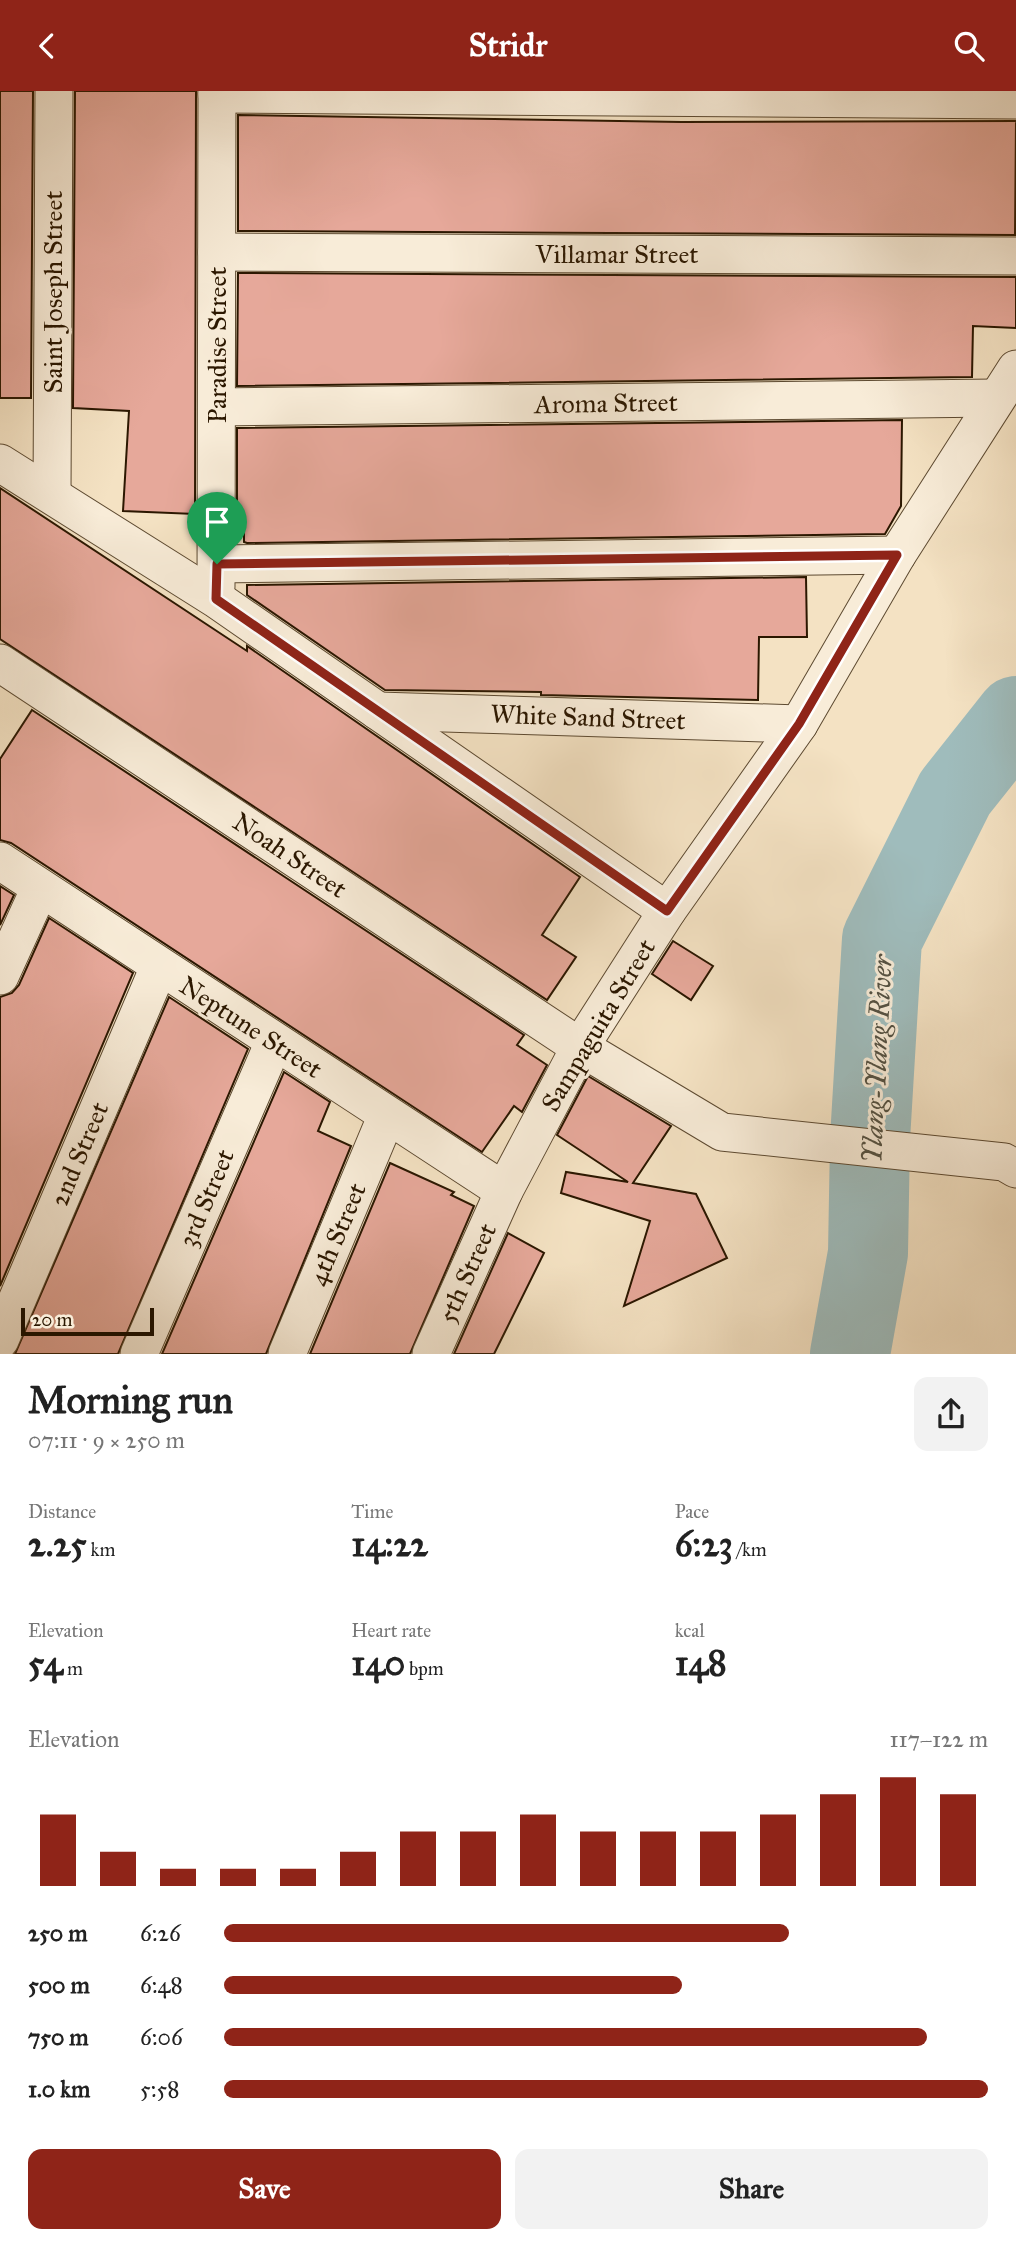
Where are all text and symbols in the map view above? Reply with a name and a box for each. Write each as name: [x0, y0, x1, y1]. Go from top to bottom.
text: Stridr: [469, 26, 547, 65]
icon: back: [28, 27, 66, 65]
icon: search: [950, 27, 988, 65]
street label: Saint Joseph Street: [37, 191, 69, 393]
street label: Villamar Street: [534, 238, 699, 270]
street label: Paradise Street: [201, 267, 233, 423]
street label: Aroma Street: [533, 386, 678, 420]
pin: [187, 492, 247, 564]
icon: arrive: [198, 503, 236, 541]
street label: White Sand Street: [490, 698, 686, 736]
street label: Noah Street: [227, 805, 353, 905]
street label: Sampaguita Street: [534, 933, 662, 1117]
water label: Ylang-Ylang River: [854, 953, 900, 1164]
street label: Neptune Street: [174, 969, 328, 1085]
street label: 2nd Street: [43, 1097, 115, 1211]
street label: 3rd Street: [171, 1144, 241, 1252]
street label: 4th Street: [301, 1178, 373, 1290]
street label: 5th Street: [431, 1218, 503, 1328]
scale bar: [21, 1305, 154, 1337]
text: 20 m: [32, 1308, 73, 1331]
text: Morning run: [28, 1377, 233, 1423]
button: share: [914, 1377, 988, 1451]
text: 07:11 · 9 × 250 m: [28, 1426, 185, 1454]
text: Distance: [28, 1500, 96, 1523]
text: Time: [351, 1500, 393, 1523]
text: Pace: [675, 1500, 709, 1523]
text: 2.25: [28, 1523, 87, 1566]
text: 14:22: [351, 1523, 428, 1566]
text: 6:23: [675, 1523, 733, 1566]
text: km: [87, 1538, 115, 1561]
text: /km: [733, 1538, 767, 1561]
text: Elevation: [28, 1619, 103, 1642]
text: Heart rate: [351, 1619, 431, 1642]
text: kcal: [675, 1619, 705, 1642]
text: 54: [28, 1642, 63, 1685]
text: 140: [351, 1642, 405, 1685]
text: 148: [675, 1642, 727, 1685]
text: m: [63, 1657, 83, 1680]
text: bpm: [405, 1657, 444, 1680]
text: Elevation: [28, 1725, 119, 1753]
text: 117–122 m: [890, 1725, 988, 1753]
text: 250 m: [28, 1919, 88, 1947]
text: 6:26: [140, 1919, 181, 1947]
text: 500 m: [28, 1971, 90, 1999]
text: 6:48: [140, 1971, 183, 1999]
text: 750 m: [28, 2023, 89, 2051]
text: 6:06: [140, 2023, 183, 2051]
text: 1.0 km: [28, 2075, 90, 2103]
text: 5:58: [140, 2075, 179, 2103]
button: Save: [28, 2149, 501, 2229]
button: Share: [515, 2149, 988, 2229]

